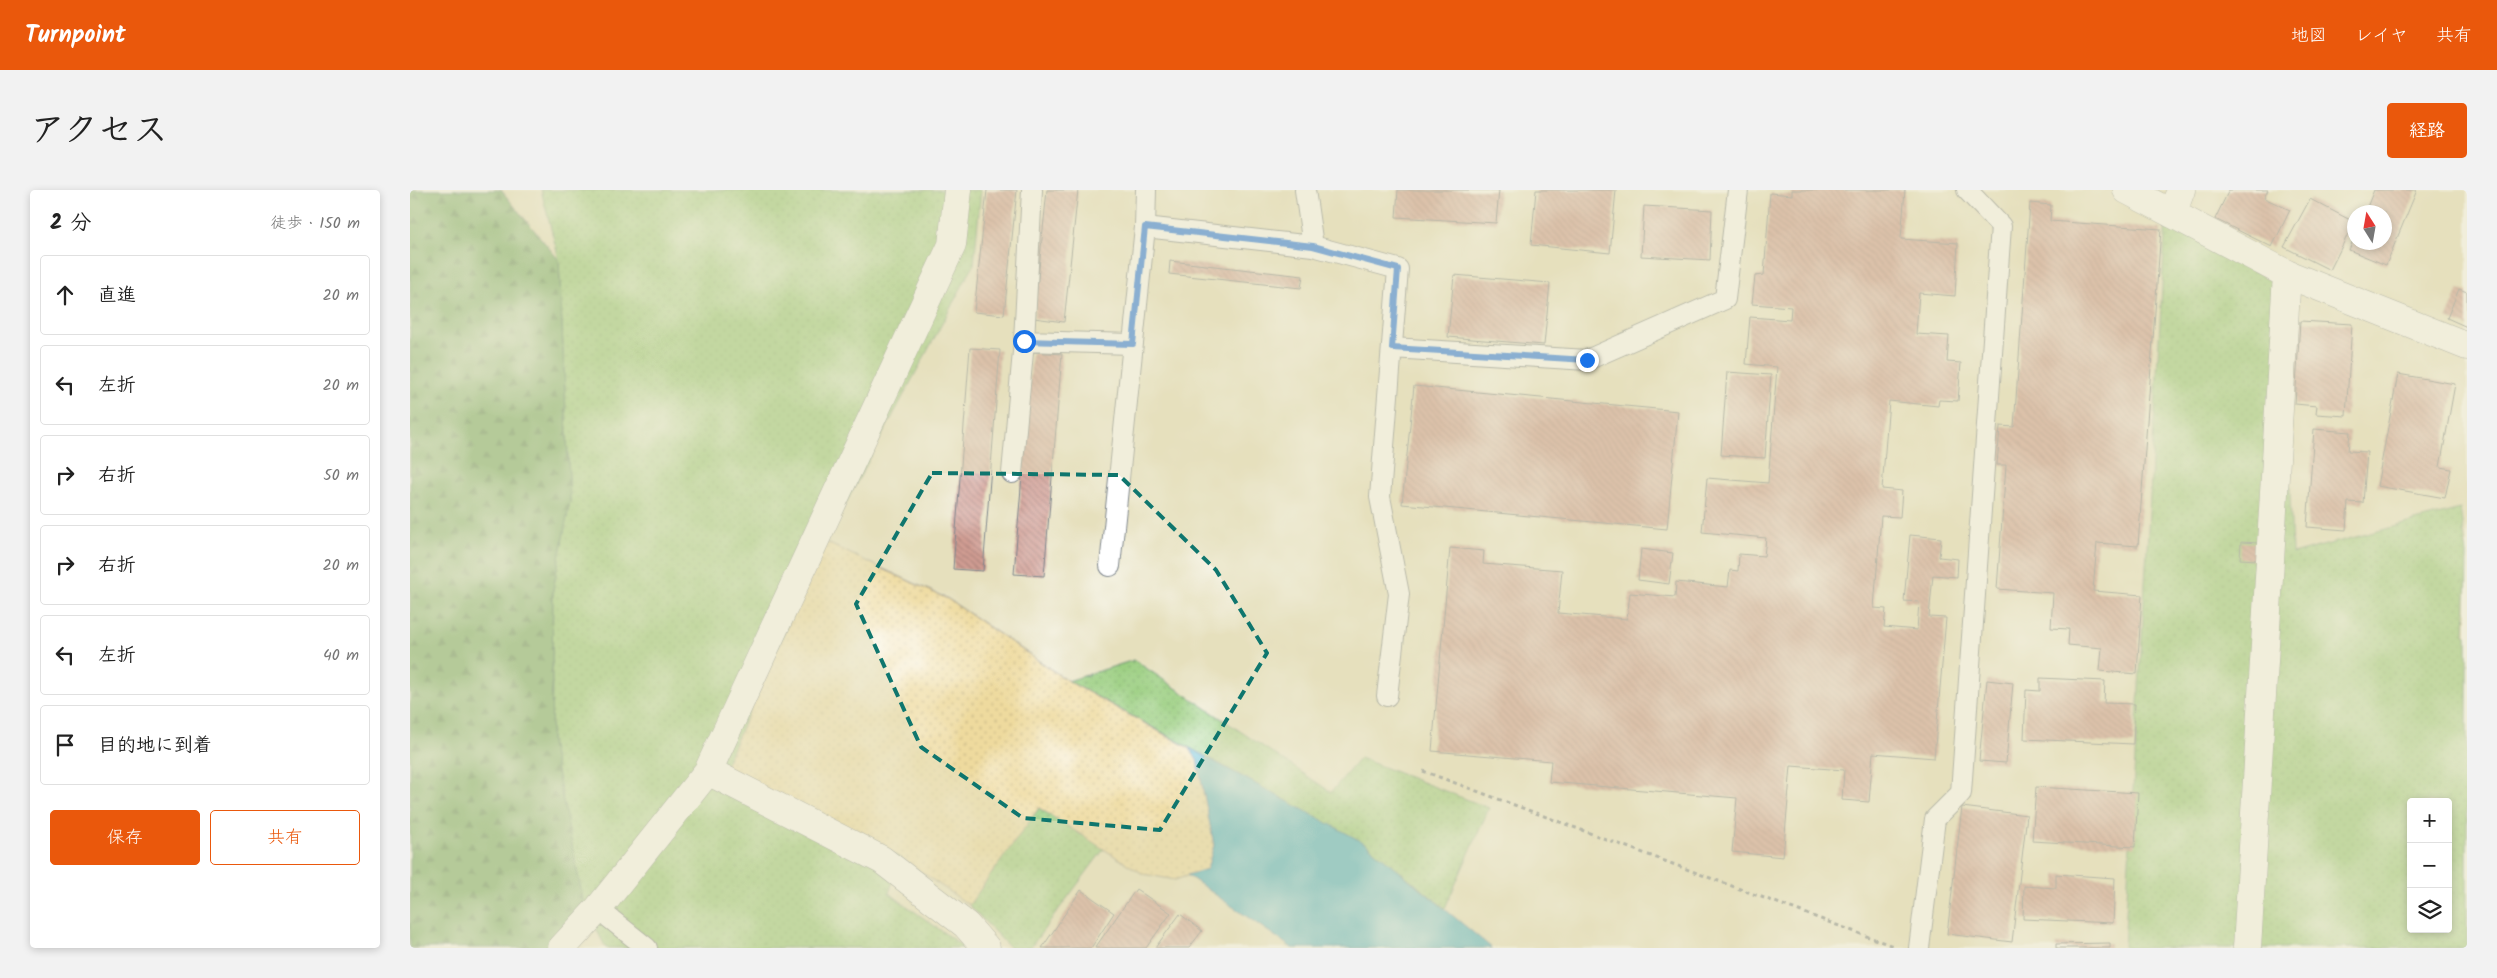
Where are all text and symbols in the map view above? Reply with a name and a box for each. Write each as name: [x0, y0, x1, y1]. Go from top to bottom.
text: Turnpoint: [25, 16, 126, 55]
text: 地図: [2291, 22, 2327, 51]
text: レイヤ: [2355, 22, 2408, 51]
text: 共有: [2436, 22, 2472, 51]
button: 経路: [2387, 103, 2467, 158]
text: アクセス: [30, 104, 168, 160]
north arrow: [2347, 205, 2392, 250]
text: 2 分: [50, 207, 91, 240]
text: 徒歩 · 150 m: [271, 211, 360, 236]
icon: ahead: [51, 281, 79, 309]
text: 直進: [98, 281, 136, 311]
text: 20 m: [323, 283, 359, 308]
route start: [1013, 330, 1036, 353]
route end: [1576, 349, 1599, 372]
icon: left: [51, 371, 79, 399]
text: 左折: [98, 371, 136, 401]
text: 20 m: [323, 373, 359, 398]
icon: right: [51, 461, 79, 489]
text: 右折: [98, 461, 136, 491]
text: 50 m: [323, 463, 359, 488]
icon: right: [51, 551, 79, 579]
text: 右折: [98, 551, 136, 581]
text: 20 m: [323, 553, 359, 578]
icon: left: [51, 641, 79, 669]
text: 左折: [98, 641, 136, 671]
text: 40 m: [323, 643, 359, 668]
icon: arrive: [51, 731, 79, 759]
text: 目的地に到着: [98, 731, 212, 761]
map controls: [2407, 798, 2452, 933]
button: +: [2407, 798, 2452, 843]
button: 保存: [50, 810, 200, 865]
button: 共有: [210, 810, 360, 865]
button: −: [2407, 843, 2452, 888]
button: layers: [2407, 888, 2452, 933]

